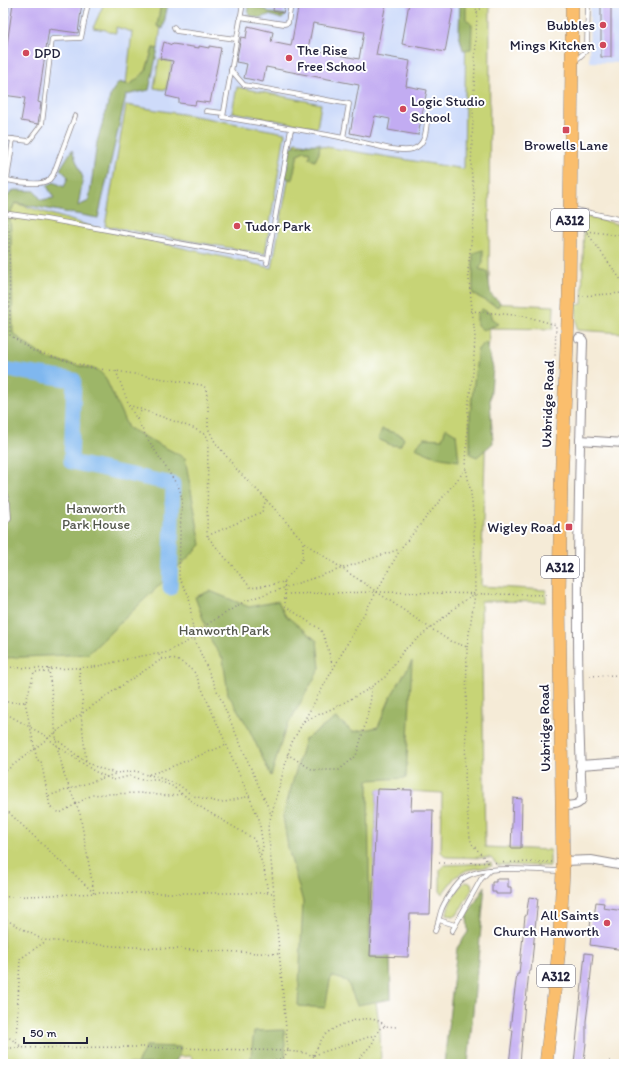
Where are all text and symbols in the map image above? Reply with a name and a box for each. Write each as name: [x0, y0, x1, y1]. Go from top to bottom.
place label: Bubbles: [547, 17, 595, 34]
marker: Bubbles: [598, 20, 608, 30]
place label: Mings Kitchen: [510, 37, 595, 54]
marker: Mings Kitchen: [598, 40, 608, 50]
place label: The Rise Free School: [297, 42, 366, 75]
place label: DPD: [34, 45, 61, 62]
marker: DPD: [21, 48, 31, 58]
marker: The Rise Free School: [284, 53, 294, 63]
place label: Logic Studio School: [411, 93, 485, 126]
marker: Logic Studio School: [398, 104, 408, 114]
marker: Browells Lane: [561, 125, 571, 135]
place label: Browells Lane: [524, 137, 608, 154]
road number: A312: [551, 209, 589, 231]
place label: Tudor Park: [245, 218, 312, 235]
marker: Tudor Park: [232, 221, 242, 231]
street label: Uxbridge Road: [538, 359, 558, 448]
park label: Hanworth Park House: [62, 500, 130, 533]
place label: Wigley Road: [487, 519, 561, 536]
marker: Wigley Road: [564, 522, 574, 532]
road number: A312: [541, 556, 579, 578]
park label: Hanworth Park: [179, 622, 270, 639]
street label: Uxbridge Road: [536, 684, 554, 772]
place label: All Saints Church Hanworth: [493, 907, 600, 940]
marker: All Saints Church Hanworth: [602, 918, 612, 928]
road number: A312: [537, 965, 575, 987]
scale bar: [24, 1019, 87, 1045]
text: 50 m: [30, 1026, 56, 1040]

